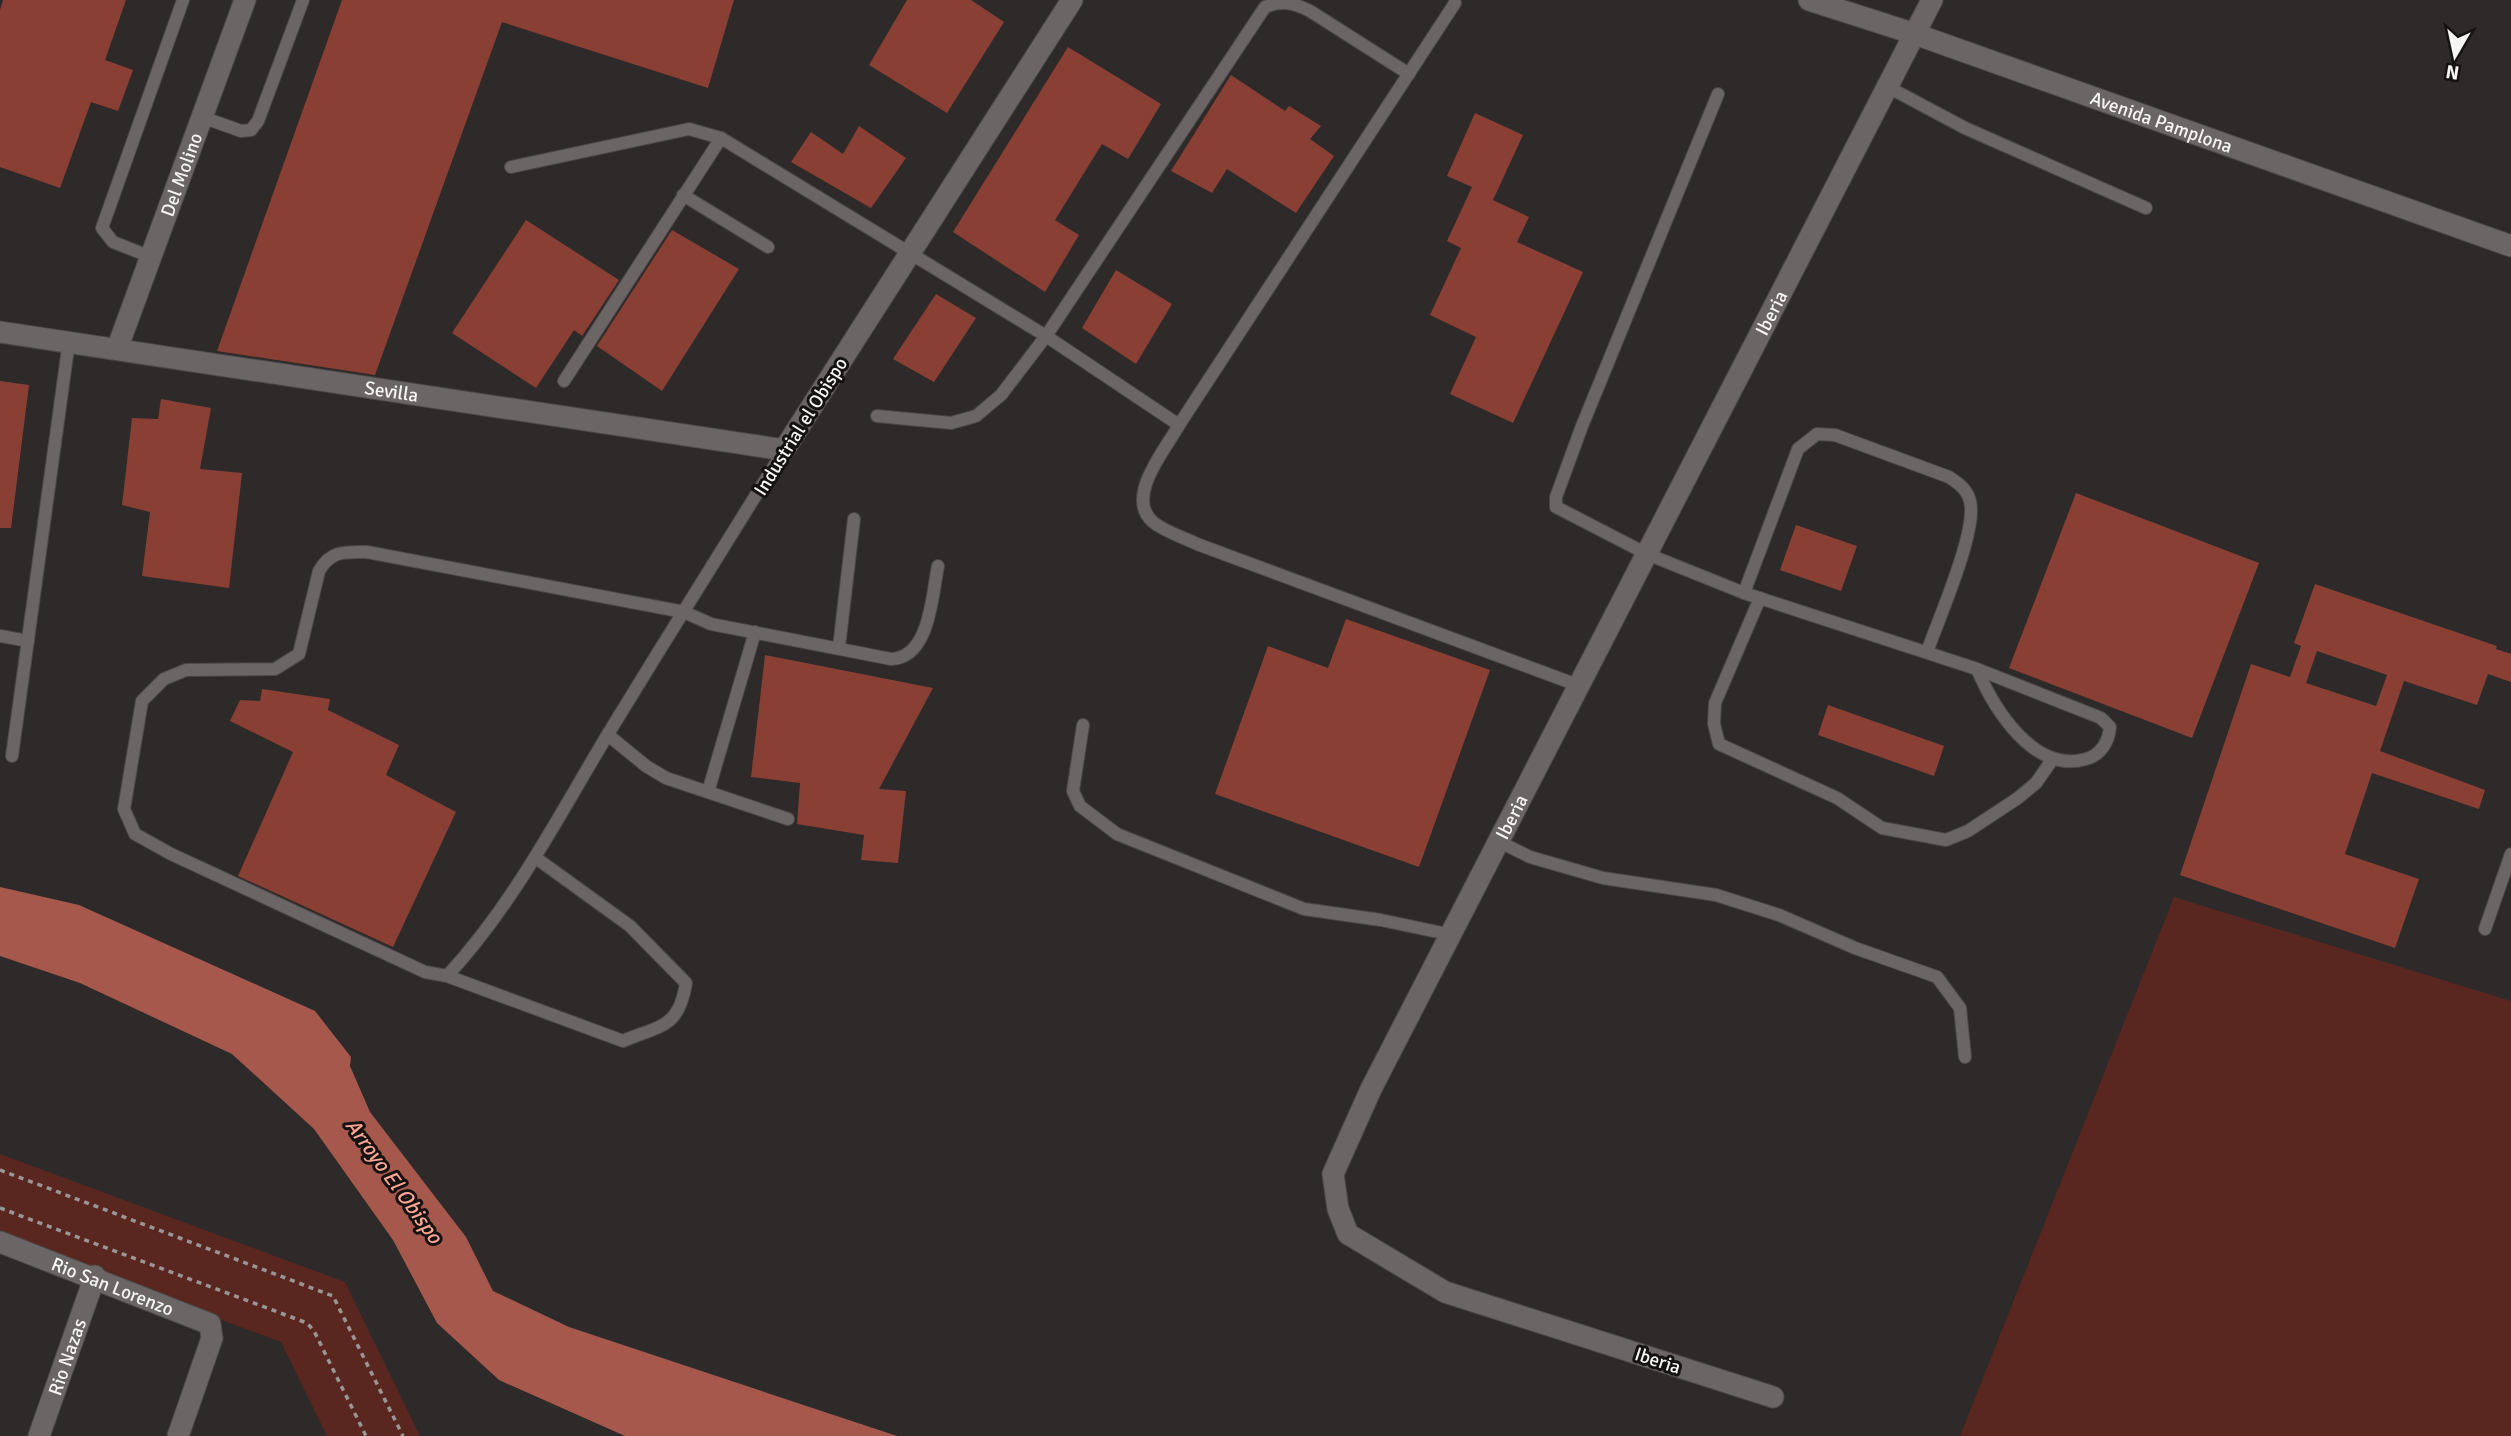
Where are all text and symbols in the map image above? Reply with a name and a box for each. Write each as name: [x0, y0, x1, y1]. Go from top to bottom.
north arrow: [2420, 21, 2490, 91]
text: N: [2444, 59, 2461, 85]
street label: Avenida Pamplona: [2087, 86, 2236, 159]
street label: Del Molino: [156, 129, 208, 220]
street label: Iberia: [1750, 287, 1793, 340]
street label: Industrial el Obispo: [749, 353, 853, 500]
street label: Sevilla: [363, 376, 420, 408]
street label: Iberia: [1491, 791, 1534, 844]
water label: Arroyo El Obispo: [340, 1113, 449, 1249]
street label: Rio San Lorenzo: [48, 1252, 177, 1322]
street label: Rio Nazas: [43, 1315, 92, 1399]
street label: Iberia: [1632, 1342, 1684, 1380]

